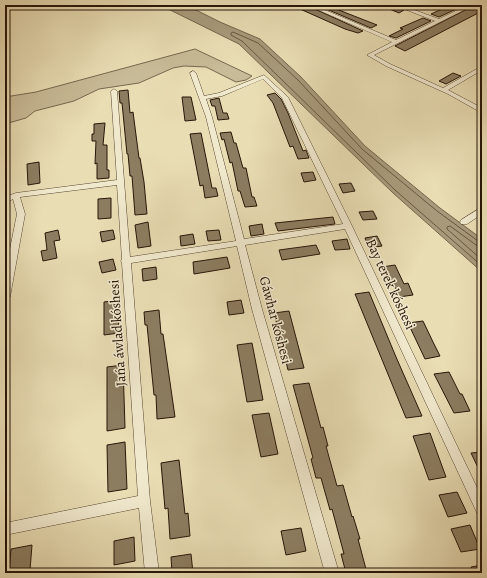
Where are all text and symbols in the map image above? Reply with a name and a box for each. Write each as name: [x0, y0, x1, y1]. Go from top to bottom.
street label: Bay terek kóshesi: [361, 236, 420, 333]
street label: Gáwhar kóshesi: [255, 274, 296, 366]
street label: Jańa áwlad kóshesi: [104, 279, 131, 387]

